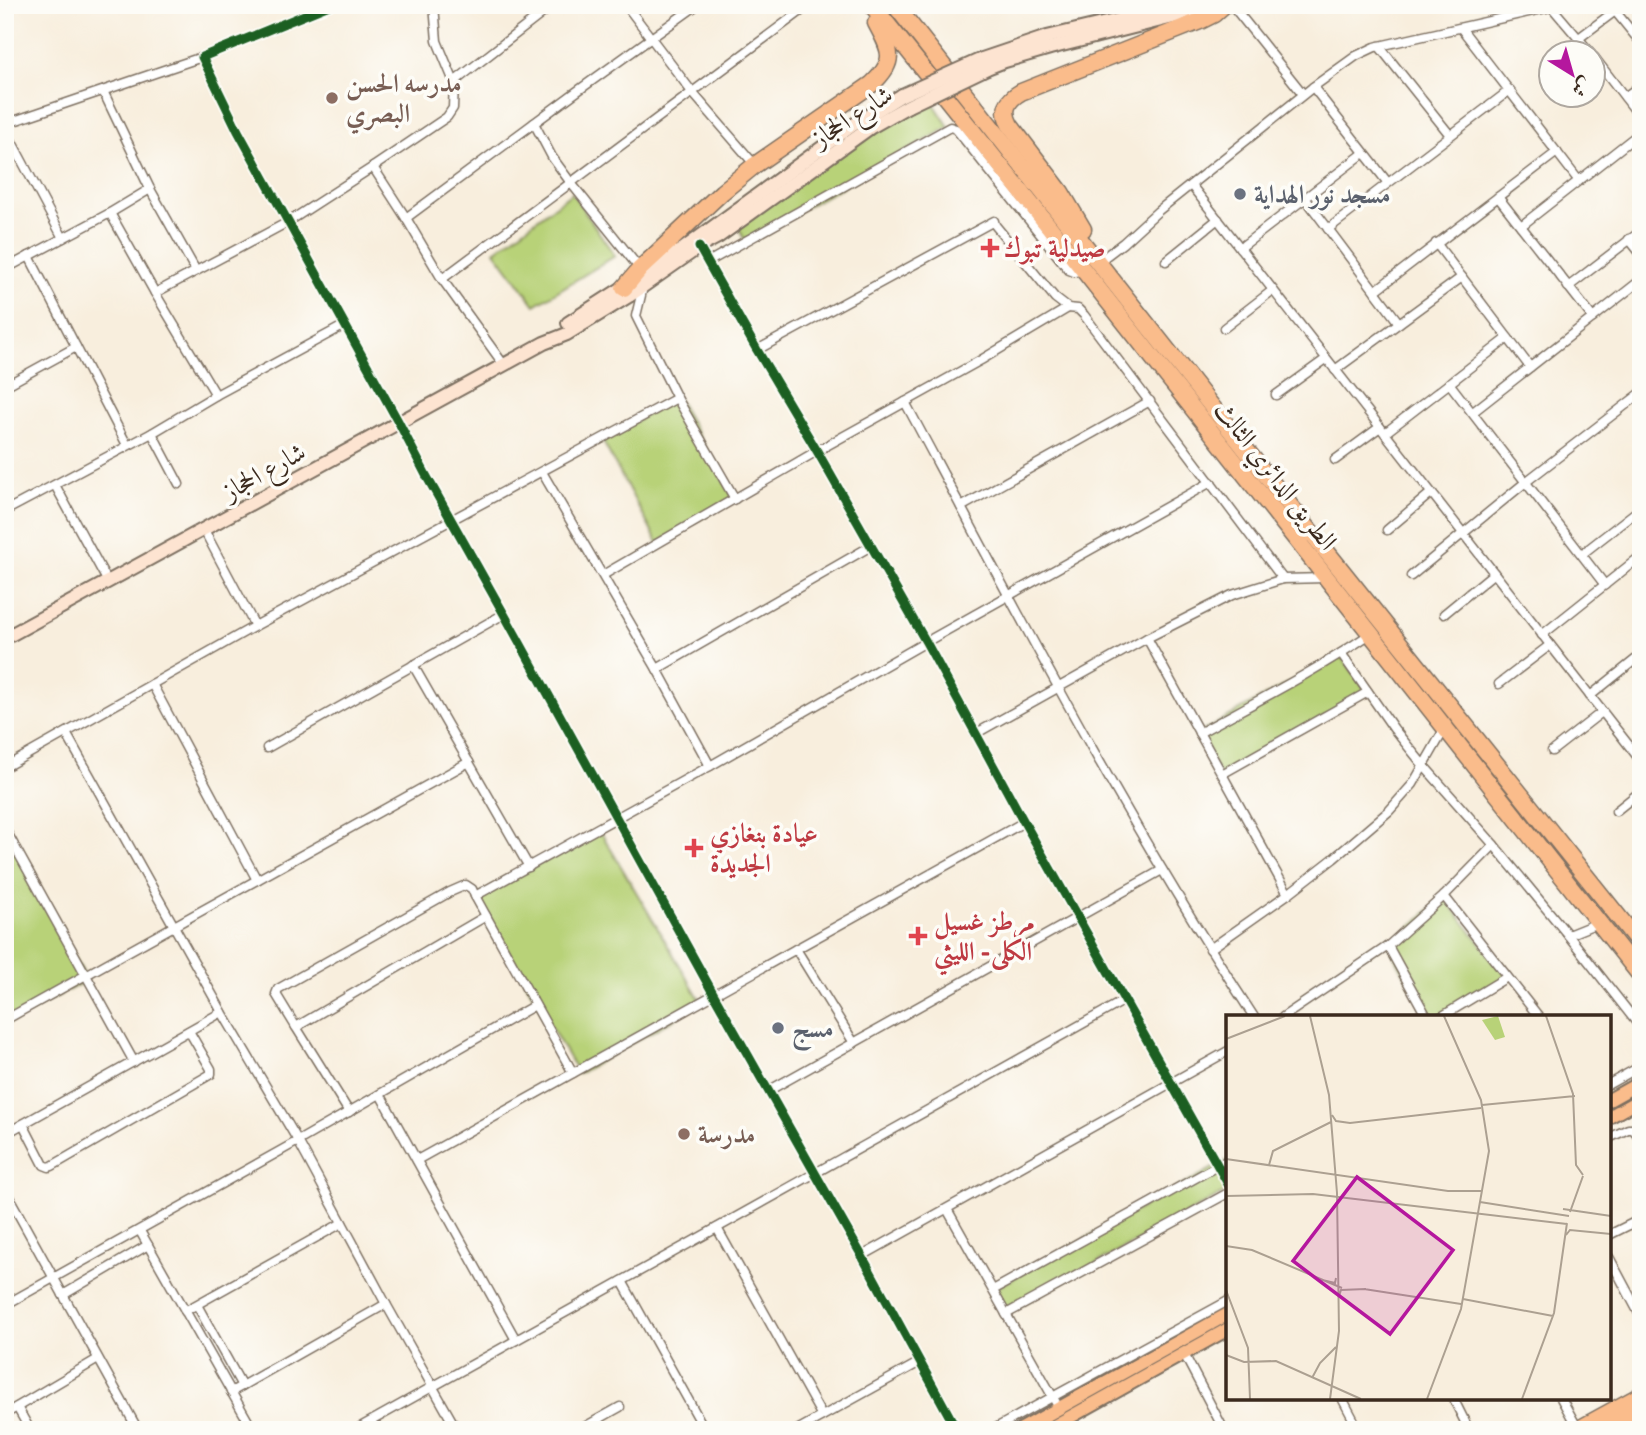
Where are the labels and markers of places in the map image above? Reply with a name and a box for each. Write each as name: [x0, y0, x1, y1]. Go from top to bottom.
place label: مدرسه الحسن البصري: [346, 68, 462, 135]
marker: مدرسه الحسن البصري: [324, 90, 340, 106]
place label: مسجد نور الهداية: [1254, 179, 1391, 211]
marker: مسجد نور الهداية: [1232, 186, 1248, 202]
place label: صيدلية تبوك: [1004, 233, 1106, 265]
marker: صيدلية تبوك: [982, 240, 998, 256]
place label: عيادة بنغازي الجديدة: [710, 818, 818, 880]
marker: عيادة بنغازي الجديدة: [684, 838, 704, 858]
place label: مرطز غسيل الكلى- الليثي: [934, 906, 1035, 976]
marker: مرطز غسيل الكلى- الليثي: [908, 926, 928, 946]
place label: مسج: [792, 1013, 834, 1052]
marker: مسج: [770, 1020, 786, 1036]
place label: مدرسة: [698, 1119, 755, 1151]
marker: مدرسة: [676, 1126, 692, 1142]

